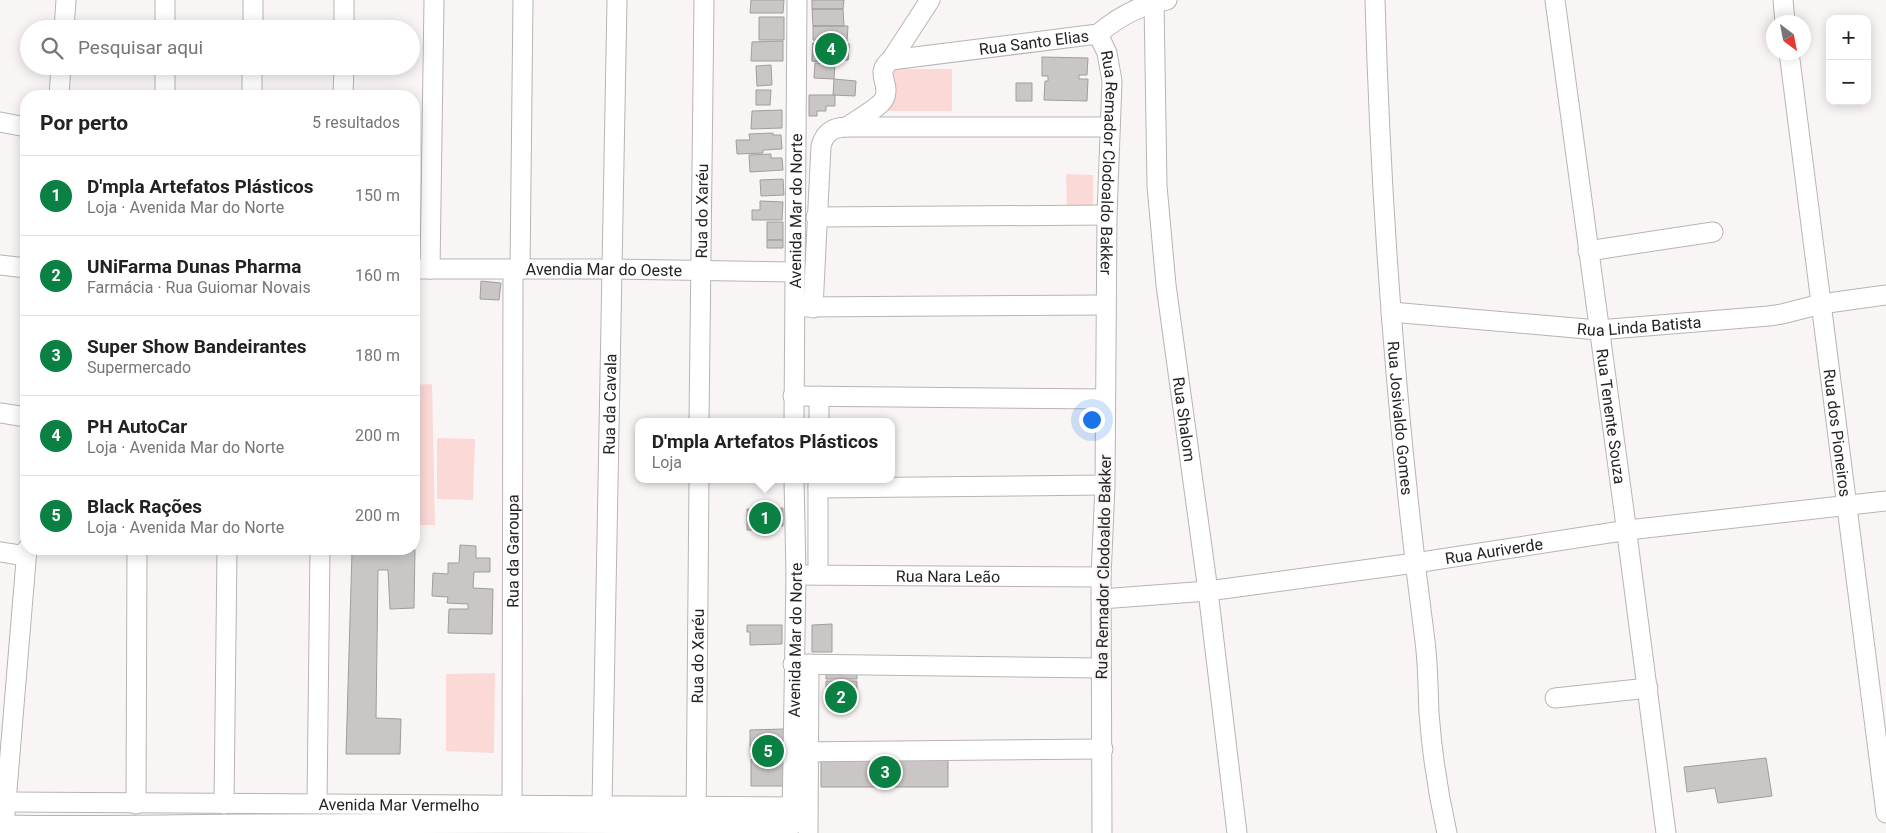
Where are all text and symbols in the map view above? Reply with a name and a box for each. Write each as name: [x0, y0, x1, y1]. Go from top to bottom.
north arrow: [1766, 15, 1811, 60]
map controls: [1826, 15, 1871, 105]
button: +: [1826, 15, 1871, 60]
search box: [20, 20, 420, 75]
street label: Rua Santo Elias: [978, 26, 1090, 59]
pin: 4: [815, 30, 847, 68]
icon: search: [38, 34, 66, 62]
text: Pesquisar aqui: [78, 36, 203, 59]
street label: Rua Remador Clodoaldo Bakker: [1097, 49, 1121, 276]
button: −: [1826, 60, 1871, 105]
text: Por perto: [40, 111, 128, 135]
text: 5 resultados: [312, 113, 400, 132]
street label: Avenida Mar do Norte: [786, 133, 806, 289]
street label: Rua do Xaréu: [692, 164, 712, 259]
text: D'mpla Artefatos Plásticos: [87, 175, 314, 198]
text: 1: [51, 186, 61, 205]
text: 150 m: [355, 186, 400, 205]
text: Loja · Avenida Mar do Norte: [87, 198, 284, 217]
text: UNiFarma Dunas Pharma: [87, 255, 301, 278]
street label: Avendia Mar do Oeste: [526, 260, 682, 280]
text: 2: [51, 266, 61, 285]
text: 160 m: [355, 266, 400, 285]
text: Farmácia · Rua Guiomar Novais: [87, 278, 311, 297]
street label: Rua Linda Batista: [1576, 313, 1702, 340]
text: Super Show Bandeirantes: [87, 335, 307, 358]
street label: Rua Josivaldo Gomes: [1383, 340, 1417, 496]
text: 3: [51, 346, 61, 365]
text: 180 m: [355, 346, 400, 365]
street label: Rua Tenente Souza: [1592, 348, 1629, 485]
street label: Rua da Cavala: [600, 353, 620, 455]
text: Supermercado: [87, 358, 191, 377]
street label: Rua dos Pioneiros: [1819, 368, 1855, 498]
street label: Rua Shalom: [1169, 376, 1199, 463]
your location: [1079, 407, 1105, 433]
text: PH AutoCar: [87, 415, 187, 438]
popup: [635, 418, 895, 483]
text: 4: [51, 426, 61, 445]
text: 200 m: [355, 426, 400, 445]
text: D'mpla Artefatos Plásticos: [652, 430, 878, 453]
text: Loja · Avenida Mar do Norte: [87, 438, 284, 457]
text: Loja: [652, 453, 682, 472]
street label: Rua Remador Clodoaldo Bakker: [1092, 454, 1115, 680]
street label: Rua da Garoupa: [503, 494, 523, 608]
text: Black Rações: [87, 495, 202, 518]
pin: 1: [749, 499, 781, 537]
text: 5: [51, 506, 61, 525]
text: 200 m: [355, 506, 400, 525]
text: Loja · Avenida Mar do Norte: [87, 518, 284, 537]
street label: Rua Auriverde: [1444, 534, 1544, 568]
street label: Avenida Mar do Norte: [785, 562, 806, 718]
street label: Rua Nara Leão: [896, 567, 1000, 586]
street label: Rua do Xaréu: [688, 609, 708, 703]
pin: 2: [825, 678, 857, 716]
pin: 5: [752, 732, 784, 770]
pin: 3: [869, 753, 901, 791]
street label: Avenida Mar Vermelho: [319, 795, 479, 815]

